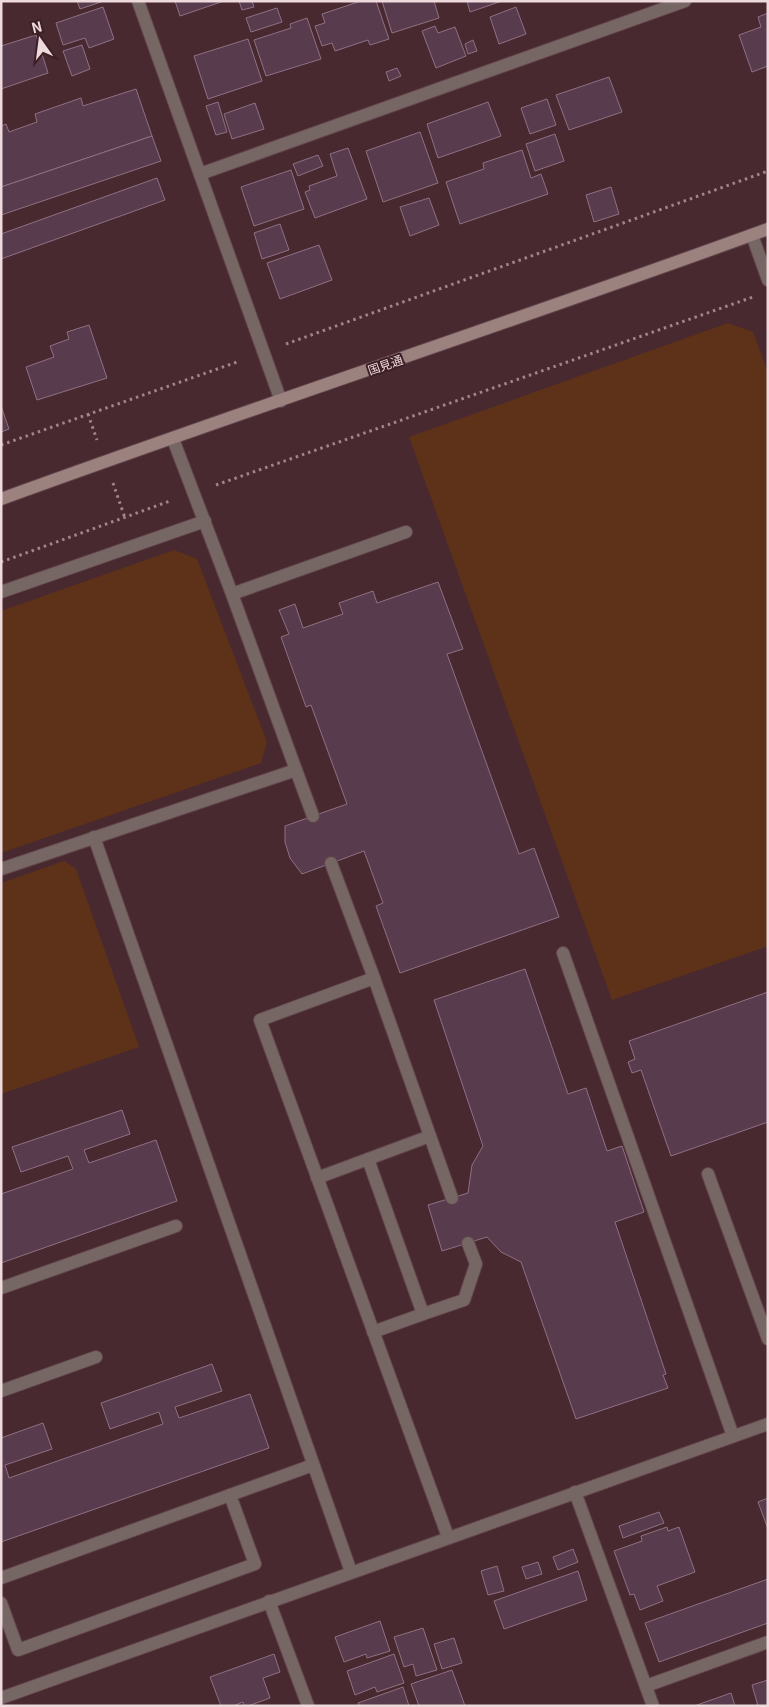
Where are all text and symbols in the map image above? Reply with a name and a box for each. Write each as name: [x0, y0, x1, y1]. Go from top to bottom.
north arrow: [15, 15, 65, 65]
text: N: [29, 15, 44, 37]
street label: 国見通: [365, 350, 405, 378]

